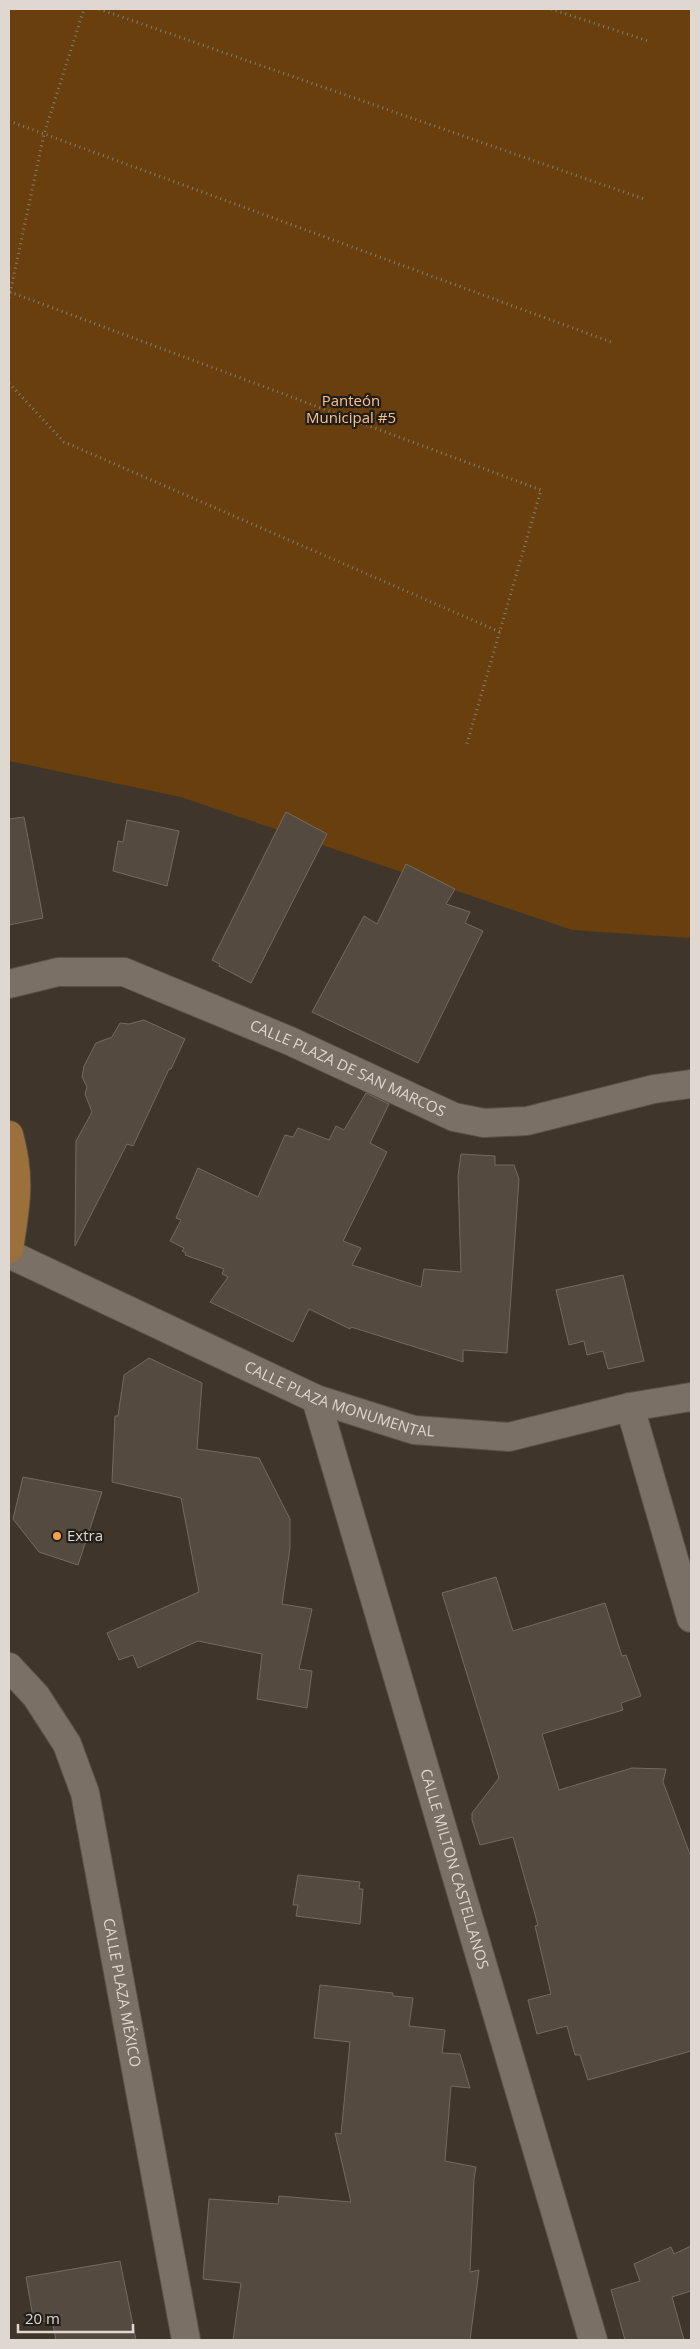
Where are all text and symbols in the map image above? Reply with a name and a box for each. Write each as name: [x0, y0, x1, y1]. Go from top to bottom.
park label: Panteón Municipal #5: [306, 390, 396, 427]
street label: CALLE PLAZA DE SAN MARCOS: [247, 1014, 449, 1121]
street label: CALLE PLAZA MONUMENTAL: [241, 1356, 435, 1440]
place label: Extra: [67, 1525, 103, 1545]
marker: Extra: [51, 1530, 63, 1542]
street label: CALLE MILTON CASTELLANOS: [416, 1766, 494, 1971]
street label: CALLE PLAZA MÉXICO: [99, 1916, 146, 2069]
scale bar: [18, 2302, 132, 2334]
text: 20 m: [25, 2308, 60, 2328]

